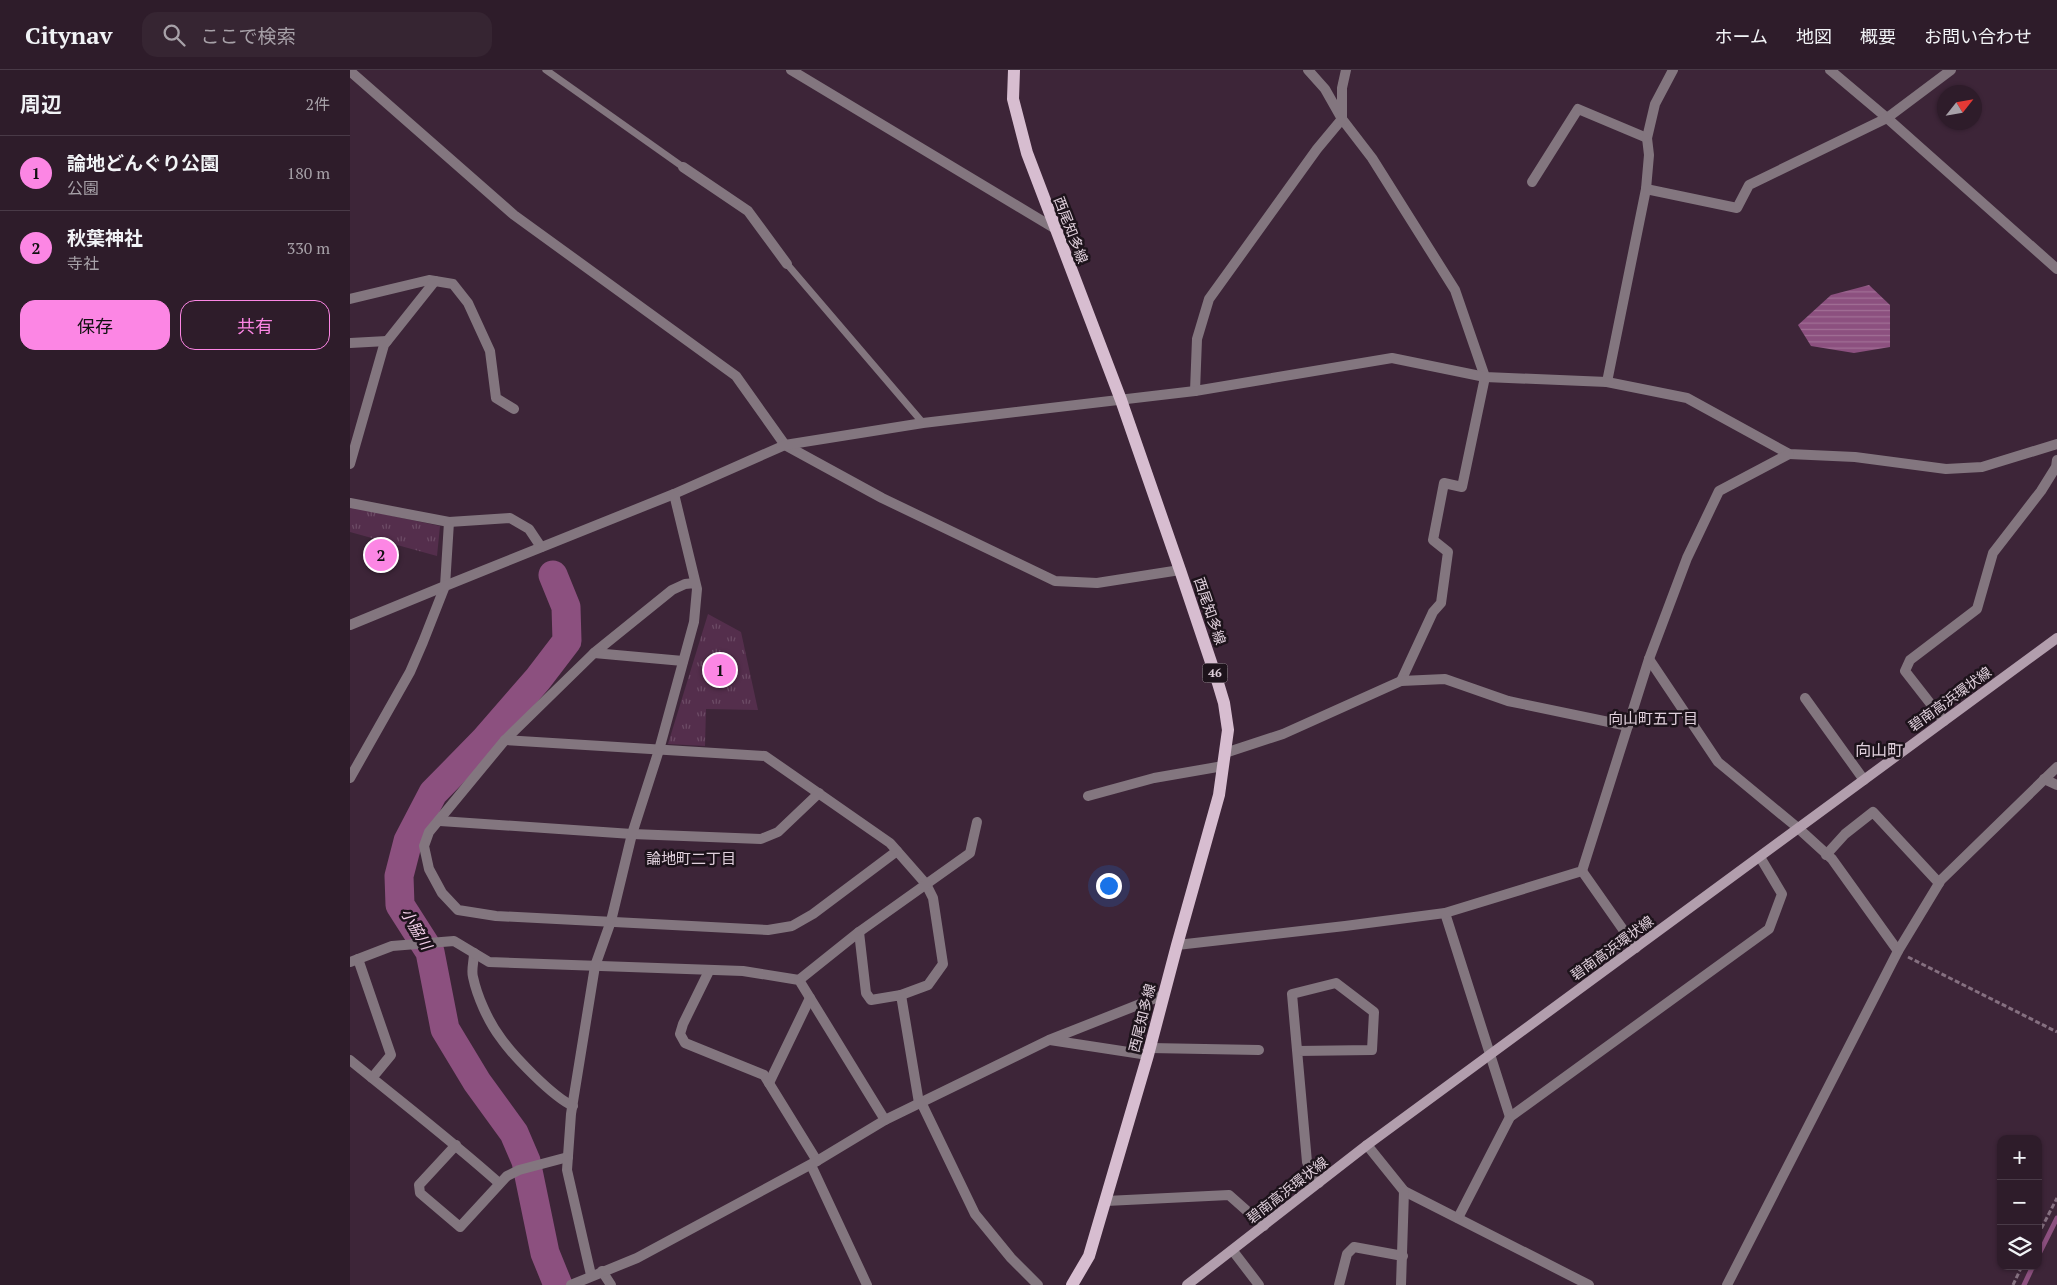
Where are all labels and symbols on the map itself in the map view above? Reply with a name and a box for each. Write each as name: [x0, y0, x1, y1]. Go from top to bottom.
north arrow: [1937, 85, 1982, 130]
street label: 西尾知多線: [1050, 194, 1093, 266]
pin: 2: [365, 536, 397, 574]
street label: 西尾知多線: [1190, 575, 1231, 647]
pin: 1: [704, 651, 736, 689]
street label: 碧南高浜環状線: [1904, 662, 1995, 735]
road number: 46: [1202, 664, 1228, 682]
district label: 向山町五丁目: [1608, 708, 1698, 728]
district label: 向山町: [1855, 739, 1903, 761]
district label: 論地町二丁目: [646, 848, 736, 868]
your location: [1096, 873, 1122, 899]
water label: 小脇川: [397, 904, 438, 955]
street label: 碧南高浜環状線: [1566, 911, 1657, 984]
street label: 西尾知多線: [1124, 982, 1159, 1054]
street label: 碧南高浜環状線: [1242, 1152, 1331, 1227]

